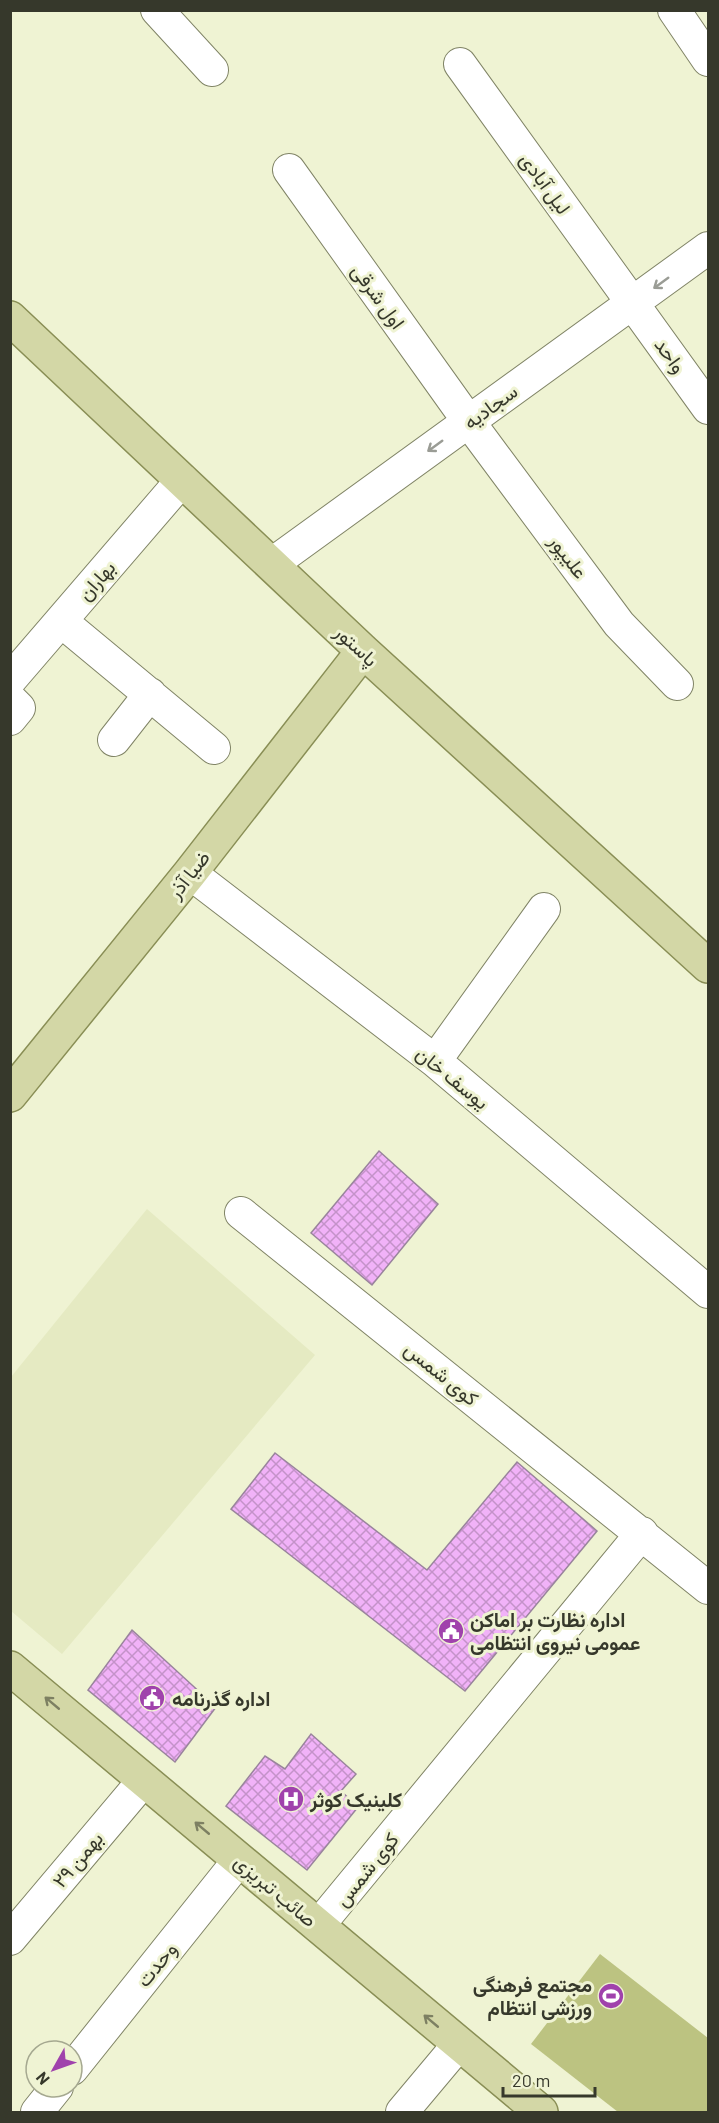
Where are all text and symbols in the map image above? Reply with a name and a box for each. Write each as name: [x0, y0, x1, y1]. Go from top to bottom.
street label: لیل آبادی: [515, 147, 576, 219]
street label: اول شرقی: [346, 259, 411, 334]
one-way arrow: [654, 276, 670, 289]
street label: واحد: [649, 333, 692, 378]
street label: سجادیه: [458, 378, 522, 434]
one-way arrow: [428, 440, 444, 452]
street label: علیپور: [542, 528, 593, 585]
street label: بهاران: [72, 555, 121, 606]
street label: پاستور: [328, 618, 384, 673]
street label: ضیا آذر: [161, 845, 216, 905]
street label: یوسف خان: [410, 1040, 494, 1115]
street label: کوی شمس: [399, 1336, 484, 1412]
place label: اداره نظارت بر اماکن عمومی نیروی انتظامی: [470, 1607, 640, 1656]
public building icon: اداره نظارت بر اماکن عمومی نیروی انتظامی: [436, 1616, 466, 1646]
public building icon: اداره گذرنامه: [137, 1683, 167, 1713]
place label: اداره گذرنامه: [172, 1686, 270, 1712]
one-way arrow: [44, 1696, 60, 1709]
hospital icon: کلینیک کوثر: [276, 1784, 306, 1814]
place label: کلینیک کوثر: [309, 1787, 402, 1813]
one-way arrow: [195, 1821, 210, 1835]
street label: ۲۹ بهمن: [47, 1826, 109, 1893]
street label: کوی شمس: [329, 1827, 405, 1912]
street label: صائب تبریزی: [229, 1849, 322, 1933]
street label: وحدت: [131, 1937, 183, 1992]
place label: مجتمع فرهنگی ورزشی انتظام: [473, 1972, 592, 2021]
sports icon: مجتمع فرهنگی ورزشی انتظام: [596, 1981, 626, 2011]
one-way arrow: [424, 2015, 440, 2028]
north arrow: [24, 2039, 84, 2099]
scale bar: [503, 2060, 594, 2098]
text: N: [31, 2069, 53, 2089]
text: 20 m: [512, 2069, 550, 2091]

